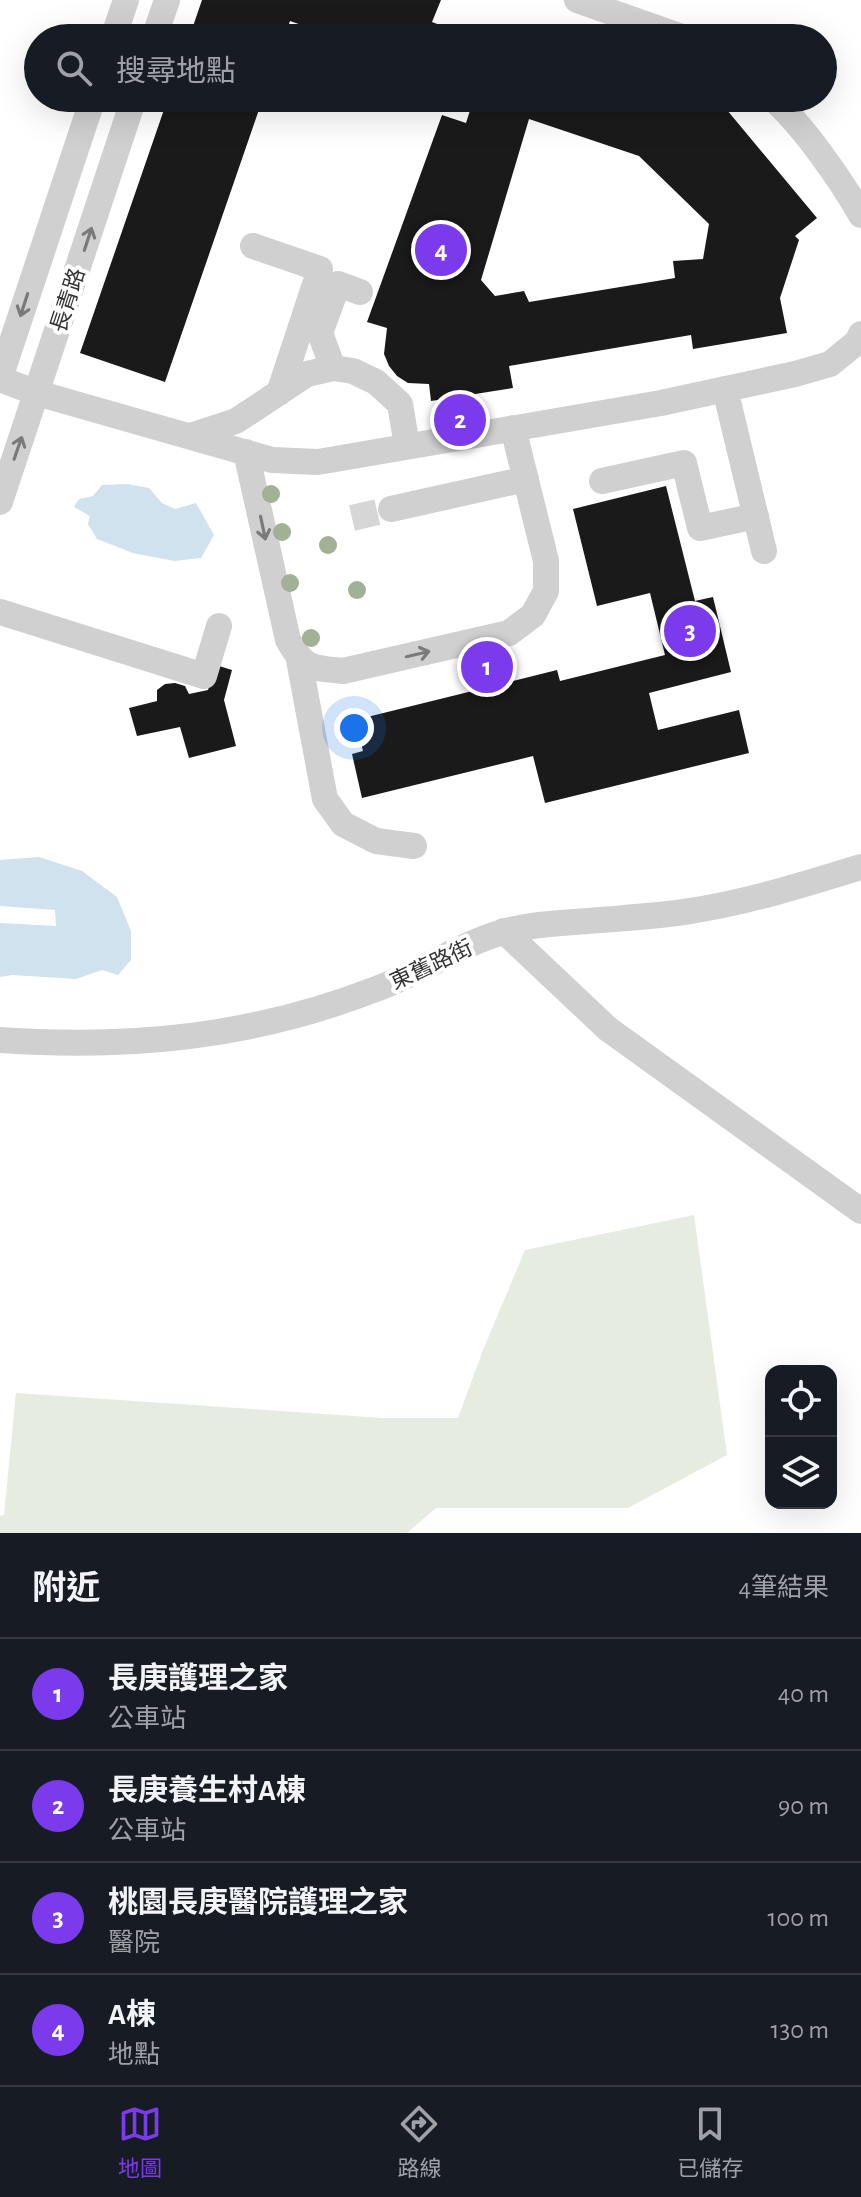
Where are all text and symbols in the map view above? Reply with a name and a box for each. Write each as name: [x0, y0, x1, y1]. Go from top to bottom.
search box: [24, 24, 837, 112]
icon: search: [52, 46, 96, 90]
text: 搜尋地點: [116, 57, 236, 87]
pin: 4: [415, 220, 467, 280]
one-way arrow: [81, 227, 96, 252]
street label: 長青路: [46, 265, 89, 335]
one-way arrow: [16, 292, 31, 317]
pin: 2: [434, 390, 486, 450]
one-way arrow: [12, 435, 27, 460]
one-way arrow: [256, 515, 271, 540]
pin: 3: [664, 601, 716, 661]
pin: 1: [461, 637, 513, 697]
one-way arrow: [404, 646, 430, 661]
your location: [334, 708, 374, 748]
street label: 東舊路街: [386, 935, 476, 993]
map controls: [765, 1365, 837, 1509]
button: locate: [765, 1365, 837, 1437]
button: layers: [765, 1437, 837, 1509]
text: 附近: [32, 1572, 100, 1606]
text: 4筆結果: [738, 1575, 829, 1601]
text: 長庚護理之家: [108, 1664, 288, 1694]
text: 1: [53, 1681, 63, 1707]
text: 40 m: [778, 1681, 829, 1707]
text: 公車站: [108, 1706, 186, 1732]
text: 長庚養生村A棟: [108, 1776, 306, 1806]
text: 2: [52, 1793, 64, 1819]
text: 90 m: [778, 1793, 829, 1819]
text: 公車站: [108, 1818, 186, 1844]
text: 桃園長庚醫院護理之家: [108, 1888, 408, 1918]
text: 3: [52, 1905, 64, 1931]
text: 100 m: [768, 1905, 829, 1931]
text: 醫院: [108, 1930, 160, 1956]
text: A棟: [108, 2000, 156, 2030]
text: 4: [51, 2017, 65, 2043]
text: 130 m: [771, 2017, 829, 2043]
text: 地點: [108, 2042, 160, 2068]
tab: 地圖: [118, 2102, 162, 2182]
tab: 路線: [397, 2102, 441, 2182]
tab: 已儲存: [677, 2102, 743, 2182]

